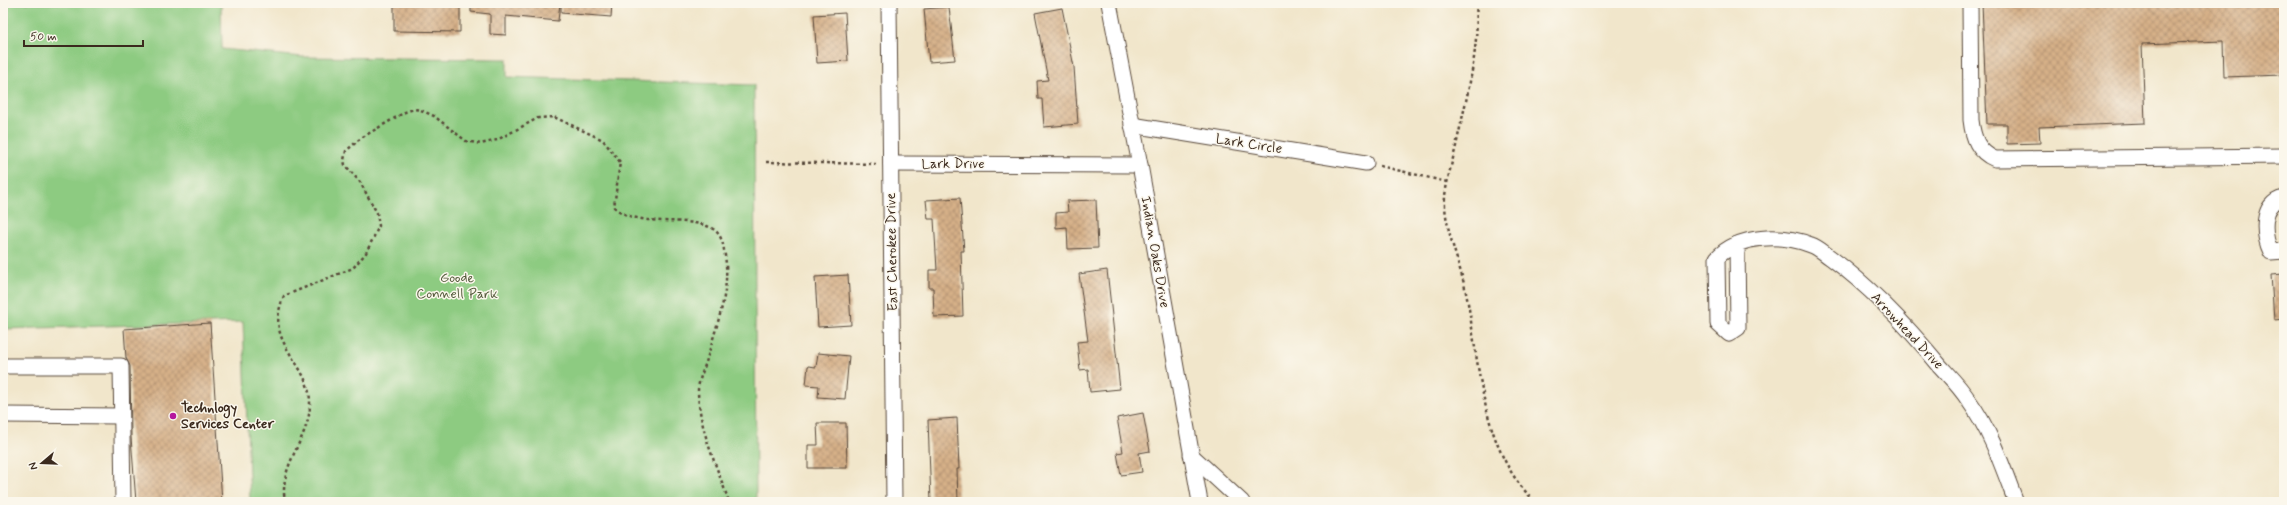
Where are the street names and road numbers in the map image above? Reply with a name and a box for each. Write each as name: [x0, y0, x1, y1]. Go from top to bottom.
street label: Lark Circle: [1215, 130, 1283, 158]
street label: Lark Drive: [921, 155, 985, 173]
street label: East Cherokee Drive: [882, 192, 902, 312]
street label: Indian Oaks Drive: [1136, 195, 1174, 309]
street label: Arrowhead Drive: [1867, 289, 1947, 373]

